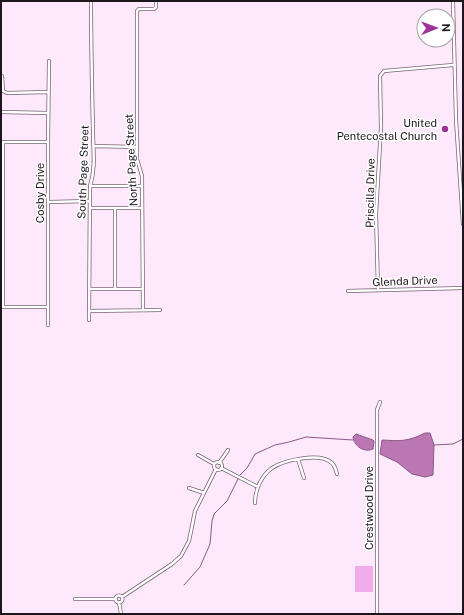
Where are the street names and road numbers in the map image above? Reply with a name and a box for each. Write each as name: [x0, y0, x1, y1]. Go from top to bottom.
street label: North Page Street: [123, 114, 139, 206]
street label: South Page Street: [75, 125, 91, 219]
street label: Priscilla Drive: [363, 158, 377, 228]
street label: Cosby Drive: [34, 163, 46, 223]
street label: Glenda Drive: [372, 274, 438, 288]
street label: Crestwood Drive: [363, 466, 375, 550]

